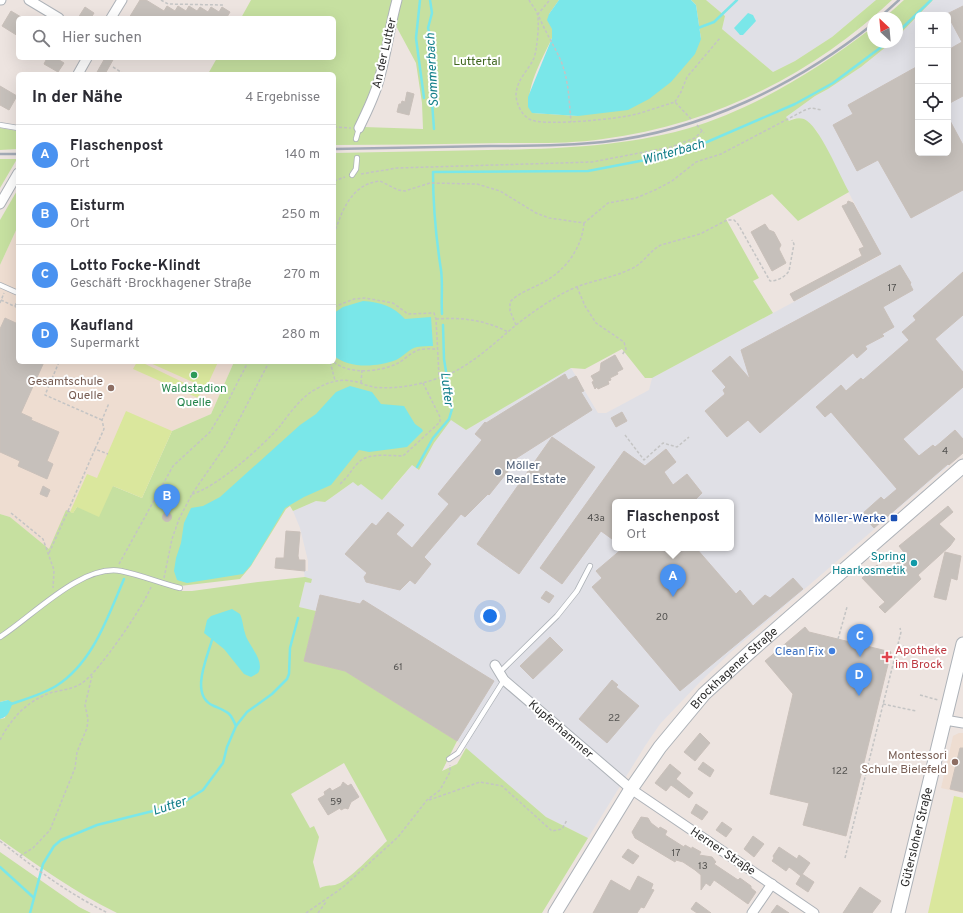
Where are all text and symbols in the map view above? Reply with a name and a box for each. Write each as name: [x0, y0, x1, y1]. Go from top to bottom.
north arrow: [867, 12, 903, 48]
map controls: [915, 12, 951, 156]
button: +: [915, 12, 951, 48]
search box: [16, 16, 336, 60]
street label: An der Lutter: [369, 16, 401, 90]
icon: search: [30, 27, 52, 49]
text: Hier suchen: [62, 29, 142, 48]
water label: Sommerbach: [423, 32, 443, 107]
button: −: [915, 48, 951, 84]
park label: Luttertal: [453, 54, 501, 70]
button: locate: [915, 84, 951, 120]
text: In der Nähe: [32, 87, 123, 109]
text: 4 Ergebnisse: [245, 90, 320, 106]
button: layers: [915, 120, 951, 156]
water label: Winterbach: [641, 136, 706, 169]
text: Flaschenpost: [70, 137, 163, 156]
text: A: [40, 147, 50, 163]
text: 140 m: [285, 147, 320, 163]
text: Ort: [70, 156, 90, 172]
text: Eisturm: [70, 197, 125, 216]
text: B: [41, 207, 49, 223]
text: 250 m: [282, 207, 320, 223]
text: Ort: [70, 216, 90, 232]
text: Lotto Focke-Klindt: [70, 257, 200, 276]
text: C: [41, 267, 49, 283]
text: 270 m: [283, 267, 320, 283]
text: Geschäft · Brockhagener Straße: [70, 276, 251, 292]
house number: 17: [888, 282, 896, 295]
text: Kaufland: [70, 317, 133, 336]
text: D: [40, 327, 50, 343]
text: 280 m: [282, 327, 320, 343]
text: Supermarkt: [70, 336, 140, 352]
marker: Waldstadion Quelle: [189, 370, 199, 380]
water label: Lutter: [436, 371, 456, 408]
place label: Gesamtschule Quelle: [27, 374, 103, 404]
place label: Waldstadion Quelle: [161, 381, 227, 411]
marker: Gesamtschule Quelle: [106, 383, 116, 393]
house number: 4: [942, 445, 948, 458]
place label: Möller Real Estate: [506, 458, 566, 488]
marker: Möller Real Estate: [493, 467, 503, 477]
pin: B: [154, 484, 180, 517]
popup: [612, 499, 734, 551]
text: Flaschenpost: [626, 508, 720, 527]
place label: Möller-Werke: [814, 511, 886, 527]
house number: 43a: [587, 512, 605, 525]
marker: Möller-Werke: [889, 513, 899, 523]
text: Ort: [626, 527, 646, 543]
place label: Spring Haarkosmetik: [832, 549, 906, 579]
marker: Spring Haarkosmetik: [909, 558, 919, 568]
pin: A: [660, 564, 686, 597]
your location: [480, 606, 500, 626]
house number: 20: [656, 611, 668, 624]
street label: Brockhagener Straße: [687, 624, 782, 713]
pin: C: [847, 624, 873, 657]
place label: Apotheke im Brock: [895, 643, 947, 673]
place label: Clean Fix: [775, 644, 824, 660]
marker: Clean Fix: [827, 646, 837, 656]
marker: Apotheke im Brock: [882, 652, 892, 662]
house number: 61: [393, 661, 403, 674]
pin: D: [846, 663, 872, 696]
street label: Kupferhammer: [524, 697, 597, 763]
house number: 22: [608, 712, 620, 725]
place label: Montessori Schule Bielefeld: [861, 748, 947, 778]
marker: Montessori Schule Bielefeld: [950, 757, 960, 767]
house number: 122: [832, 765, 848, 778]
street label: Gütersloher Straße: [898, 786, 937, 889]
water label: Lutter: [151, 794, 189, 820]
house number: 59: [330, 796, 342, 809]
street label: Herner Straße: [687, 824, 758, 880]
house number: 17: [672, 847, 680, 860]
house number: 13: [698, 860, 708, 873]

